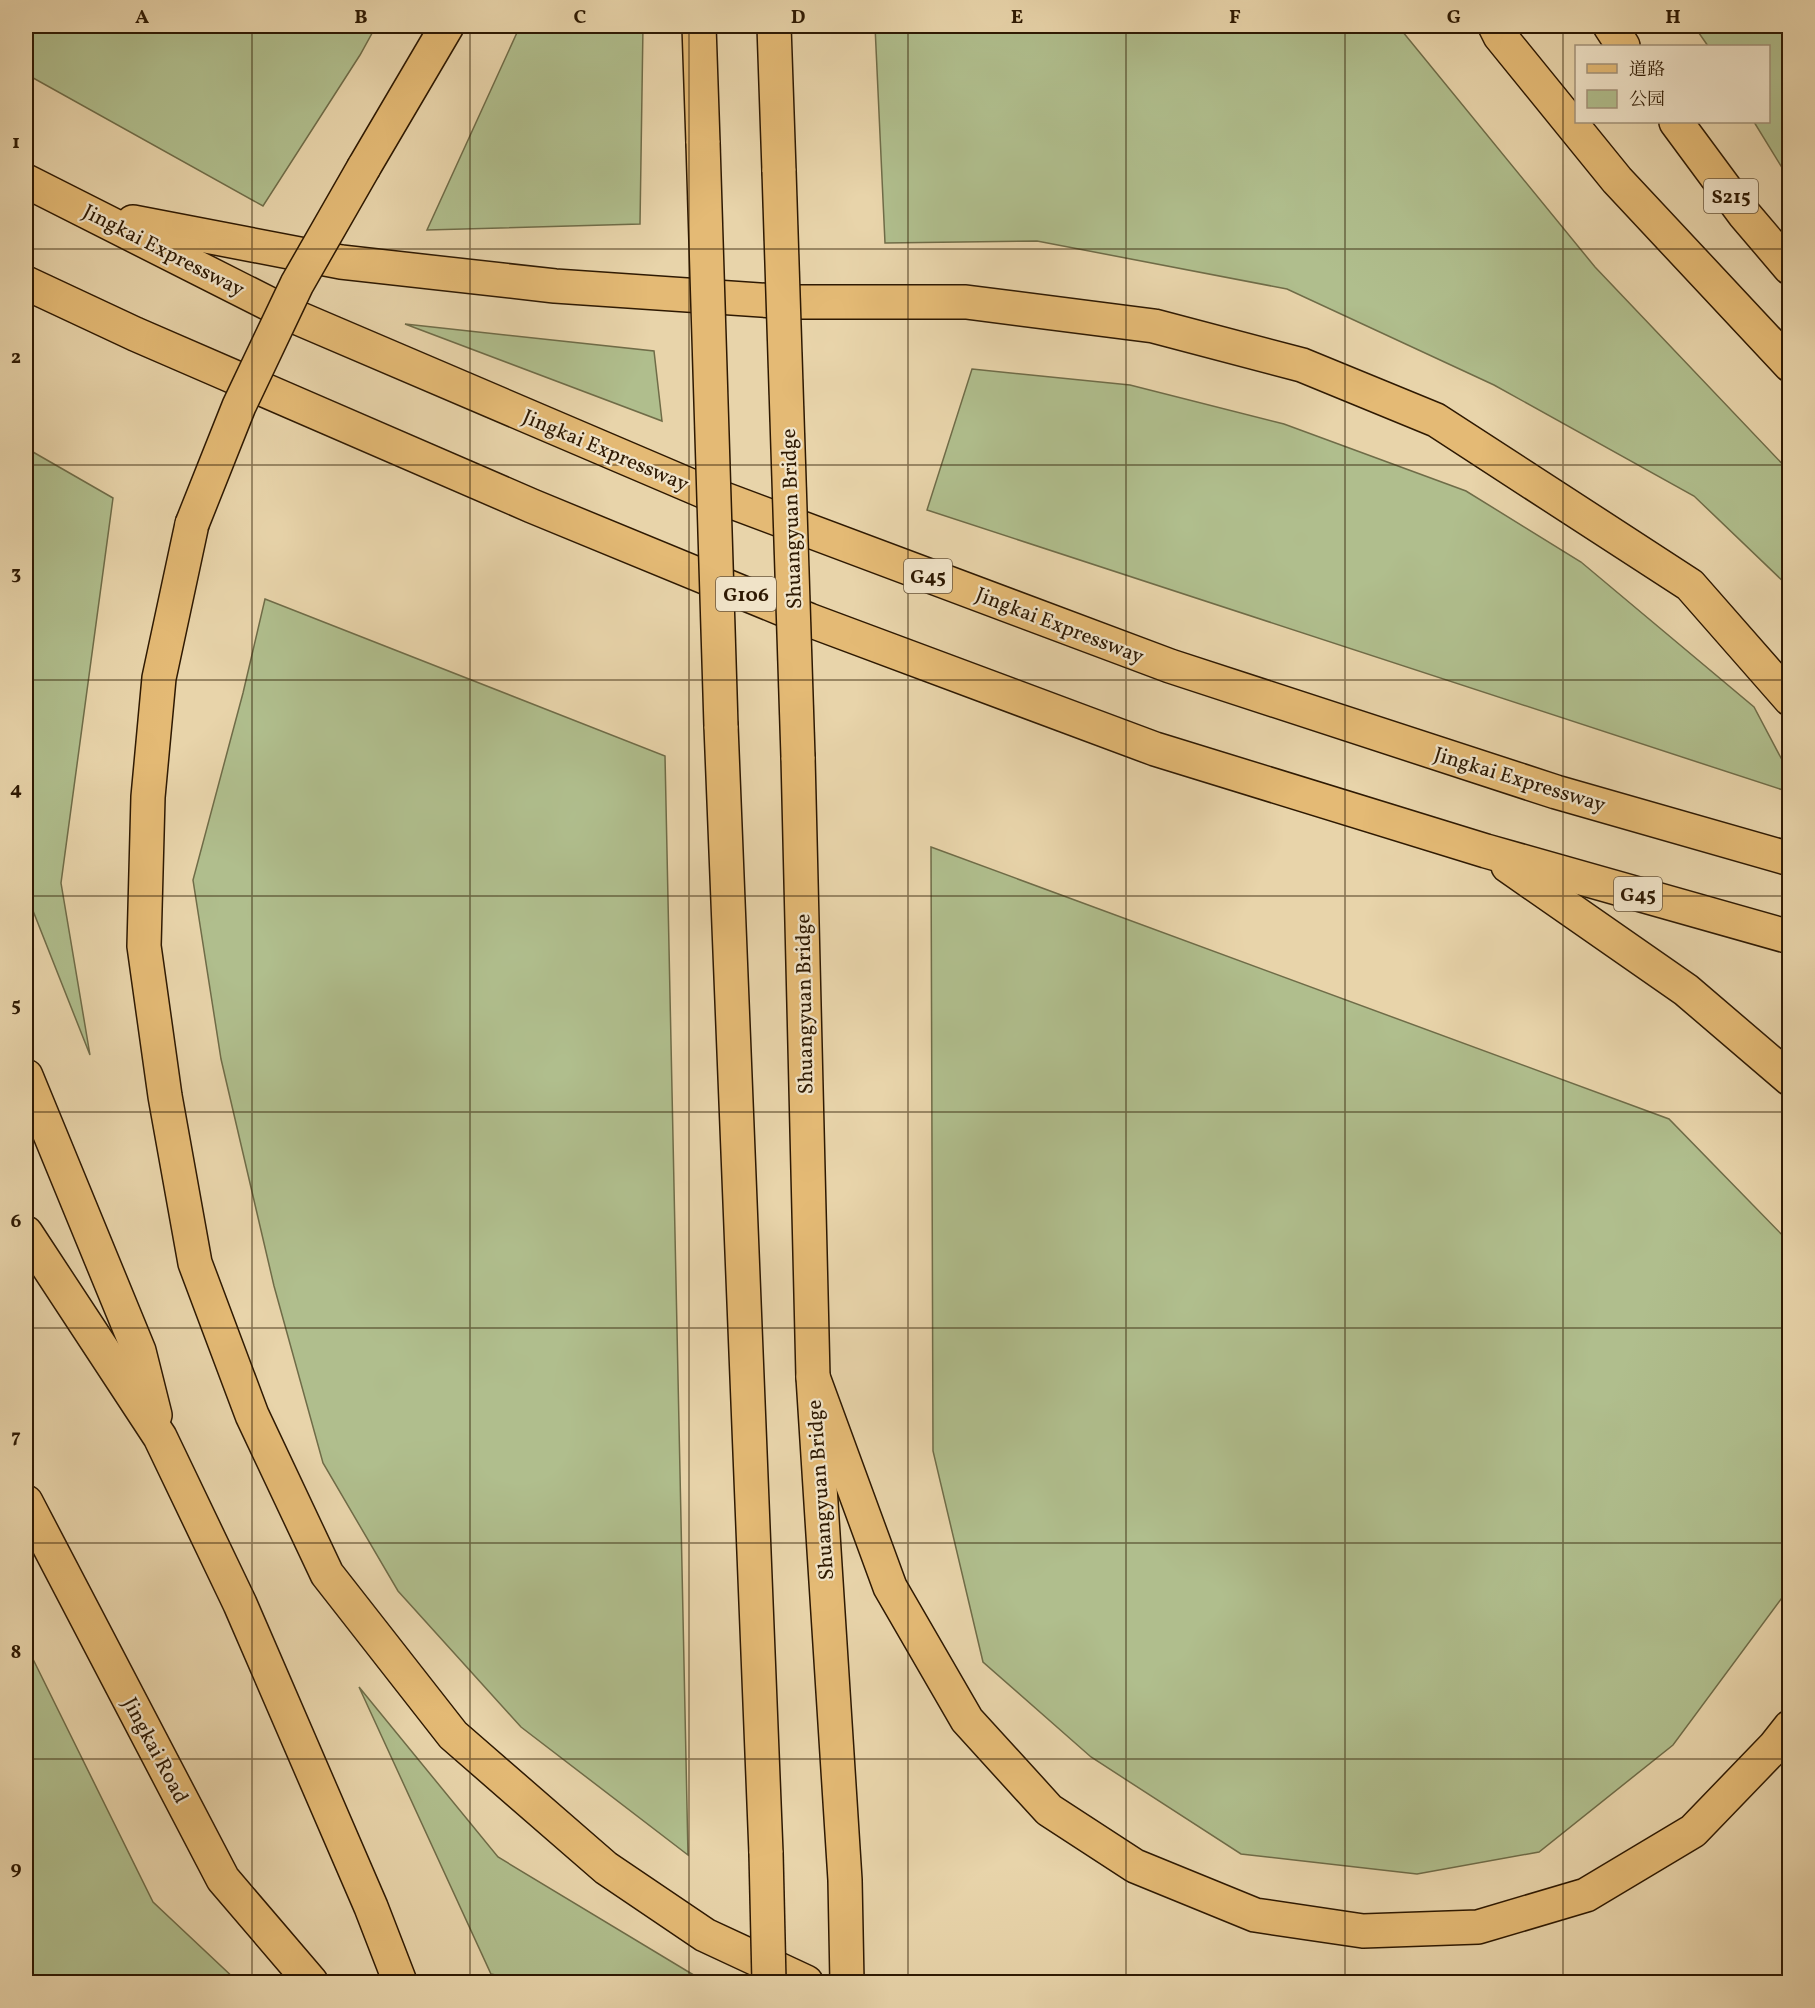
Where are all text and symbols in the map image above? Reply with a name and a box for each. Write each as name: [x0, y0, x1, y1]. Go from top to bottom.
text: A: [135, 4, 149, 32]
text: B: [354, 4, 368, 32]
text: C: [574, 4, 587, 32]
text: D: [791, 4, 805, 32]
text: E: [1011, 4, 1023, 32]
text: F: [1229, 4, 1241, 32]
text: G: [1447, 4, 1461, 32]
text: H: [1665, 4, 1681, 32]
legend: [1575, 45, 1770, 123]
text: 道路: [1629, 58, 1665, 83]
text: 公园: [1629, 88, 1665, 113]
text: 1: [12, 129, 20, 157]
road number: S215: [1704, 179, 1758, 213]
street label: Jingkai Expressway: [77, 198, 250, 305]
text: 2: [11, 344, 21, 372]
street label: Jingkai Expressway: [518, 403, 694, 500]
street label: Shuangyuan Bridge: [775, 428, 810, 610]
road number: G45: [904, 559, 952, 593]
text: 3: [11, 560, 21, 588]
road number: G106: [716, 577, 776, 611]
street label: Jingkai Expressway: [971, 581, 1148, 672]
street label: Jingkai Expressway: [1430, 741, 1610, 821]
text: 4: [10, 776, 22, 804]
road number: G45: [1614, 877, 1662, 911]
street label: Shuangyuan Bridge: [789, 913, 822, 1095]
text: 5: [11, 992, 21, 1020]
text: 6: [11, 1208, 22, 1236]
street label: Shuangyuan Bridge: [801, 1399, 842, 1581]
text: 7: [11, 1423, 21, 1451]
text: 8: [11, 1639, 21, 1667]
street label: Jingkai Road: [115, 1693, 195, 1809]
text: 9: [10, 1855, 22, 1883]

